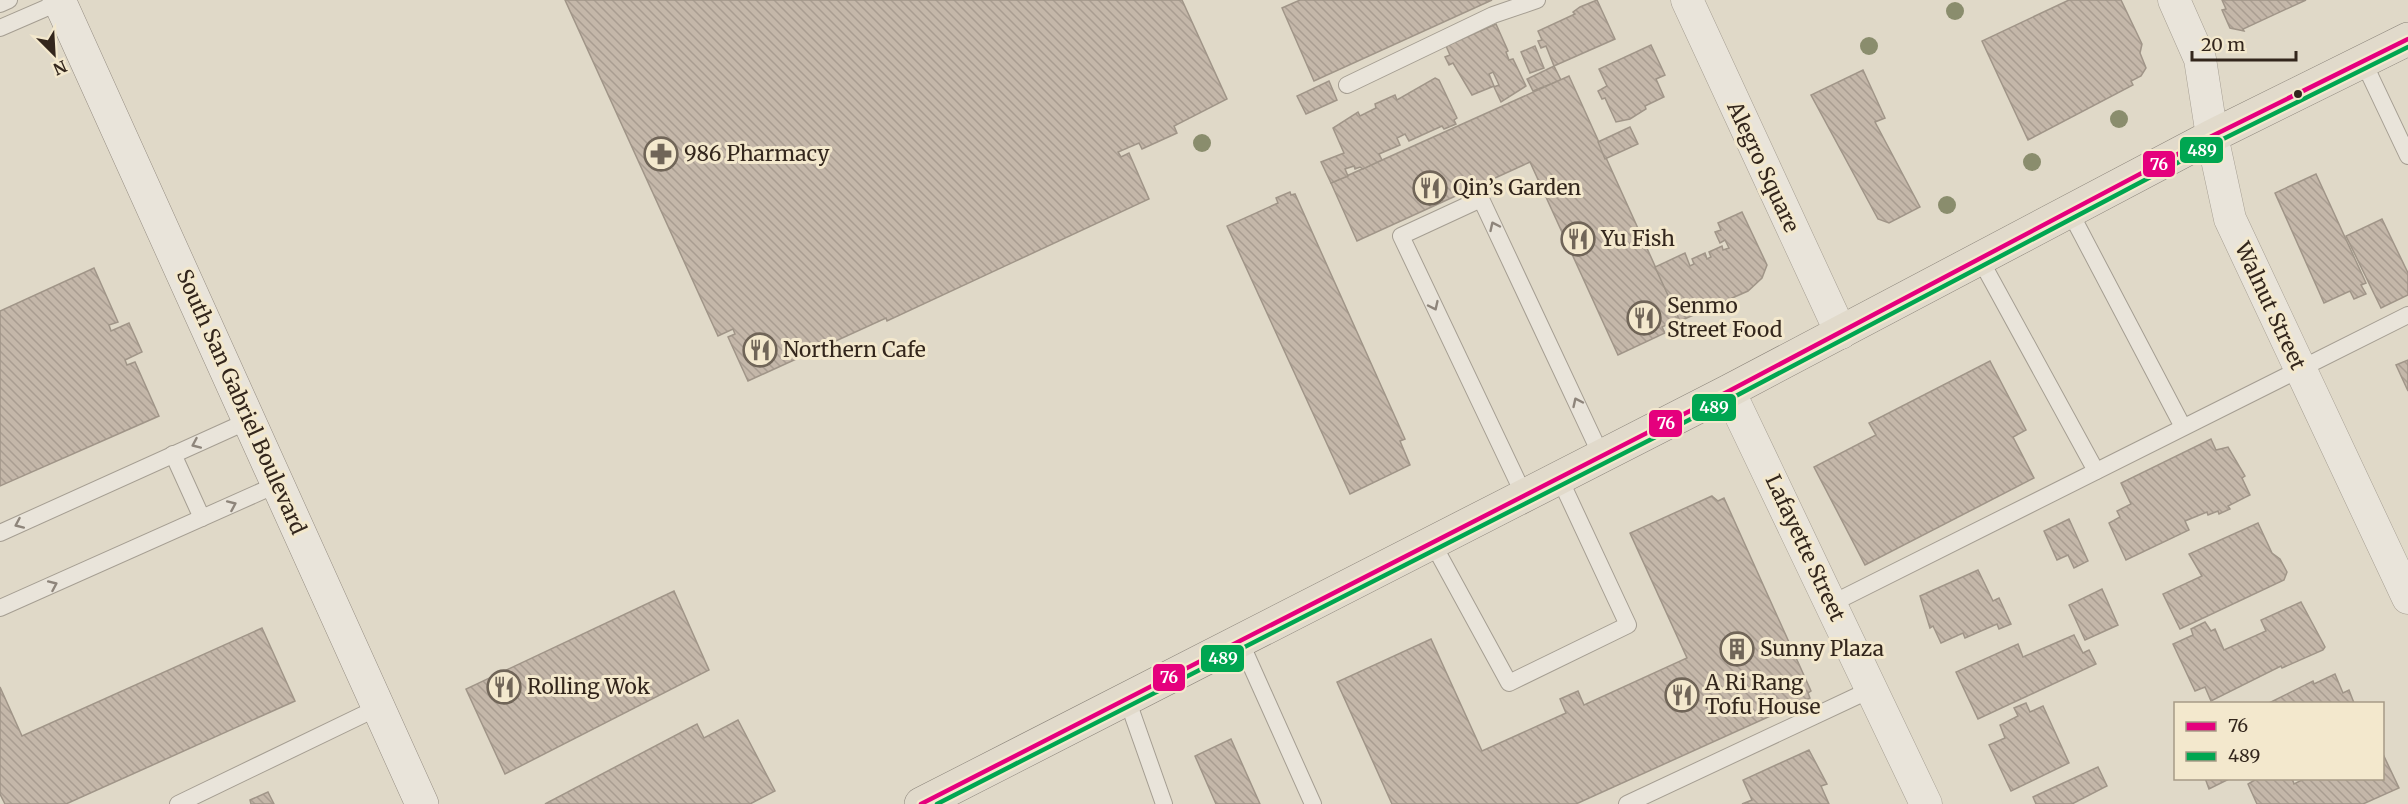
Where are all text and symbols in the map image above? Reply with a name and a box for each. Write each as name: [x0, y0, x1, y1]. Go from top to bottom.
north arrow: [24, 24, 84, 84]
scale bar: [2192, 24, 2296, 62]
text: 20 m: [2201, 33, 2245, 56]
text: N: [50, 56, 70, 80]
unlabelled marker: [2292, 88, 2304, 100]
street label: Alegro Square: [1721, 96, 1806, 236]
pharmacy icon: 986 Pharmacy: [643, 136, 679, 172]
line badge: 489: [2179, 136, 2224, 164]
place label: 986 Pharmacy: [684, 140, 830, 167]
text: 489: [2187, 140, 2217, 160]
line badge: 76: [2142, 150, 2176, 178]
text: 76: [2150, 154, 2168, 174]
restaurant icon: Qin’s Garden: [1412, 170, 1448, 206]
place label: Qin’s Garden: [1453, 174, 1581, 201]
one-way arrow: [1489, 221, 1501, 232]
restaurant icon: Yu Fish: [1560, 221, 1596, 257]
place label: Yu Fish: [1600, 225, 1675, 252]
street label: Walnut Street: [2229, 237, 2312, 374]
street label: South San Gabriel Boulevard: [171, 265, 312, 539]
place label: Senmo Street Food: [1667, 292, 1783, 343]
one-way arrow: [1427, 299, 1439, 310]
restaurant icon: Senmo Street Food: [1626, 300, 1662, 336]
restaurant icon: Northern Cafe: [742, 332, 778, 368]
place label: Northern Cafe: [783, 336, 926, 363]
line badge: 489: [1691, 393, 1737, 422]
text: 489: [1699, 397, 1729, 417]
one-way arrow: [1572, 398, 1584, 409]
line badge: 76: [1648, 409, 1683, 438]
text: 76: [1657, 413, 1675, 433]
one-way arrow: [192, 437, 203, 449]
street label: Lafayette Street: [1760, 470, 1851, 626]
one-way arrow: [225, 501, 236, 513]
one-way arrow: [14, 517, 25, 529]
one-way arrow: [47, 580, 58, 592]
building icon: Sunny Plaza: [1719, 631, 1755, 667]
place label: Sunny Plaza: [1760, 635, 1884, 662]
line badge: 489: [1200, 644, 1245, 673]
text: 489: [1208, 648, 1238, 668]
line badge: 76: [1152, 663, 1186, 692]
text: 76: [1160, 667, 1178, 687]
restaurant icon: Rolling Wok: [486, 669, 522, 705]
place label: A Ri Rang Tofu House: [1704, 669, 1820, 720]
place label: Rolling Wok: [527, 673, 651, 700]
restaurant icon: A Ri Rang Tofu House: [1664, 677, 1700, 713]
legend: [2174, 702, 2384, 780]
text: 76: [2228, 714, 2248, 737]
text: 489: [2228, 744, 2260, 767]

